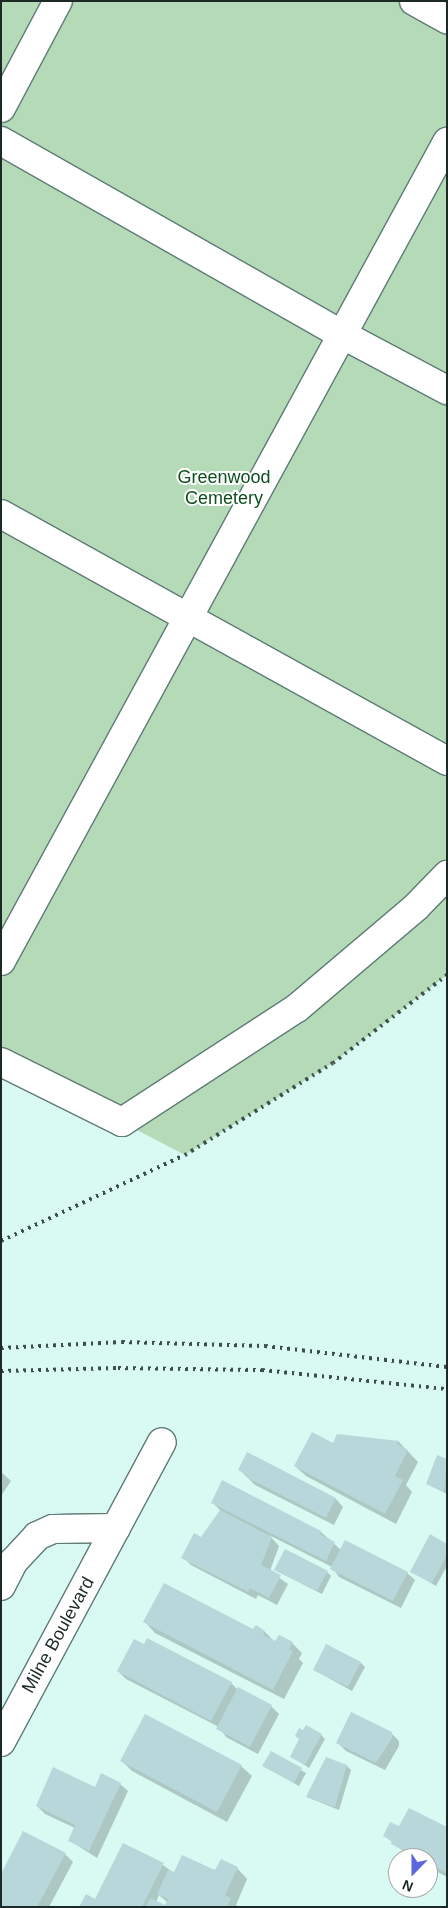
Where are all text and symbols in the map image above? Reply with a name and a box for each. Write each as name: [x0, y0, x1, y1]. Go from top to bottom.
park label: Greenwood Cemetery: [177, 467, 271, 509]
street label: Milne Boulevard: [17, 1573, 99, 1697]
north arrow: [388, 1848, 438, 1898]
text: N: [400, 1877, 415, 1895]

